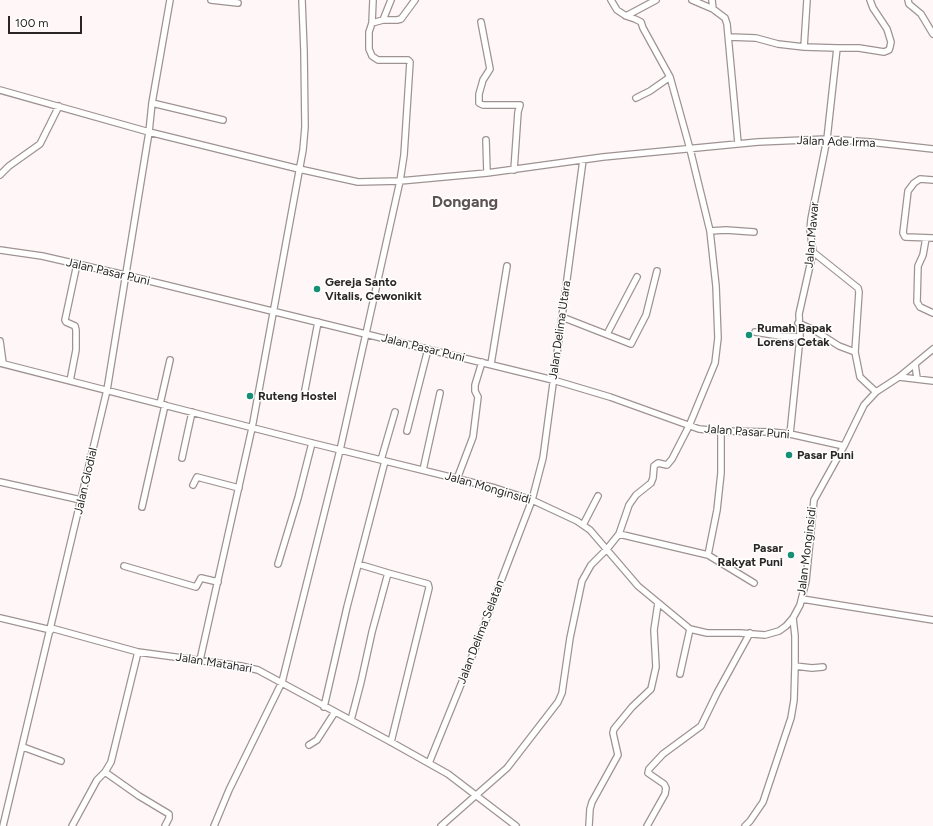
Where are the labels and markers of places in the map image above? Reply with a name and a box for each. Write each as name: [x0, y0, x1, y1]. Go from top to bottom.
place label: Gereja Santo Vitalis, Cewonikit: [325, 275, 422, 303]
marker: Gereja Santo Vitalis, Cewonikit: [312, 284, 322, 294]
place label: Rumah Bapak Lorens Cetak: [757, 321, 832, 349]
marker: Rumah Bapak Lorens Cetak: [744, 330, 754, 340]
place label: Ruteng Hostel: [258, 389, 337, 403]
marker: Ruteng Hostel: [245, 391, 255, 401]
place label: Pasar Puni: [797, 448, 854, 462]
marker: Pasar Puni: [784, 450, 794, 460]
place label: Pasar Rakyat Puni: [718, 541, 783, 569]
marker: Pasar Rakyat Puni: [786, 550, 796, 560]

